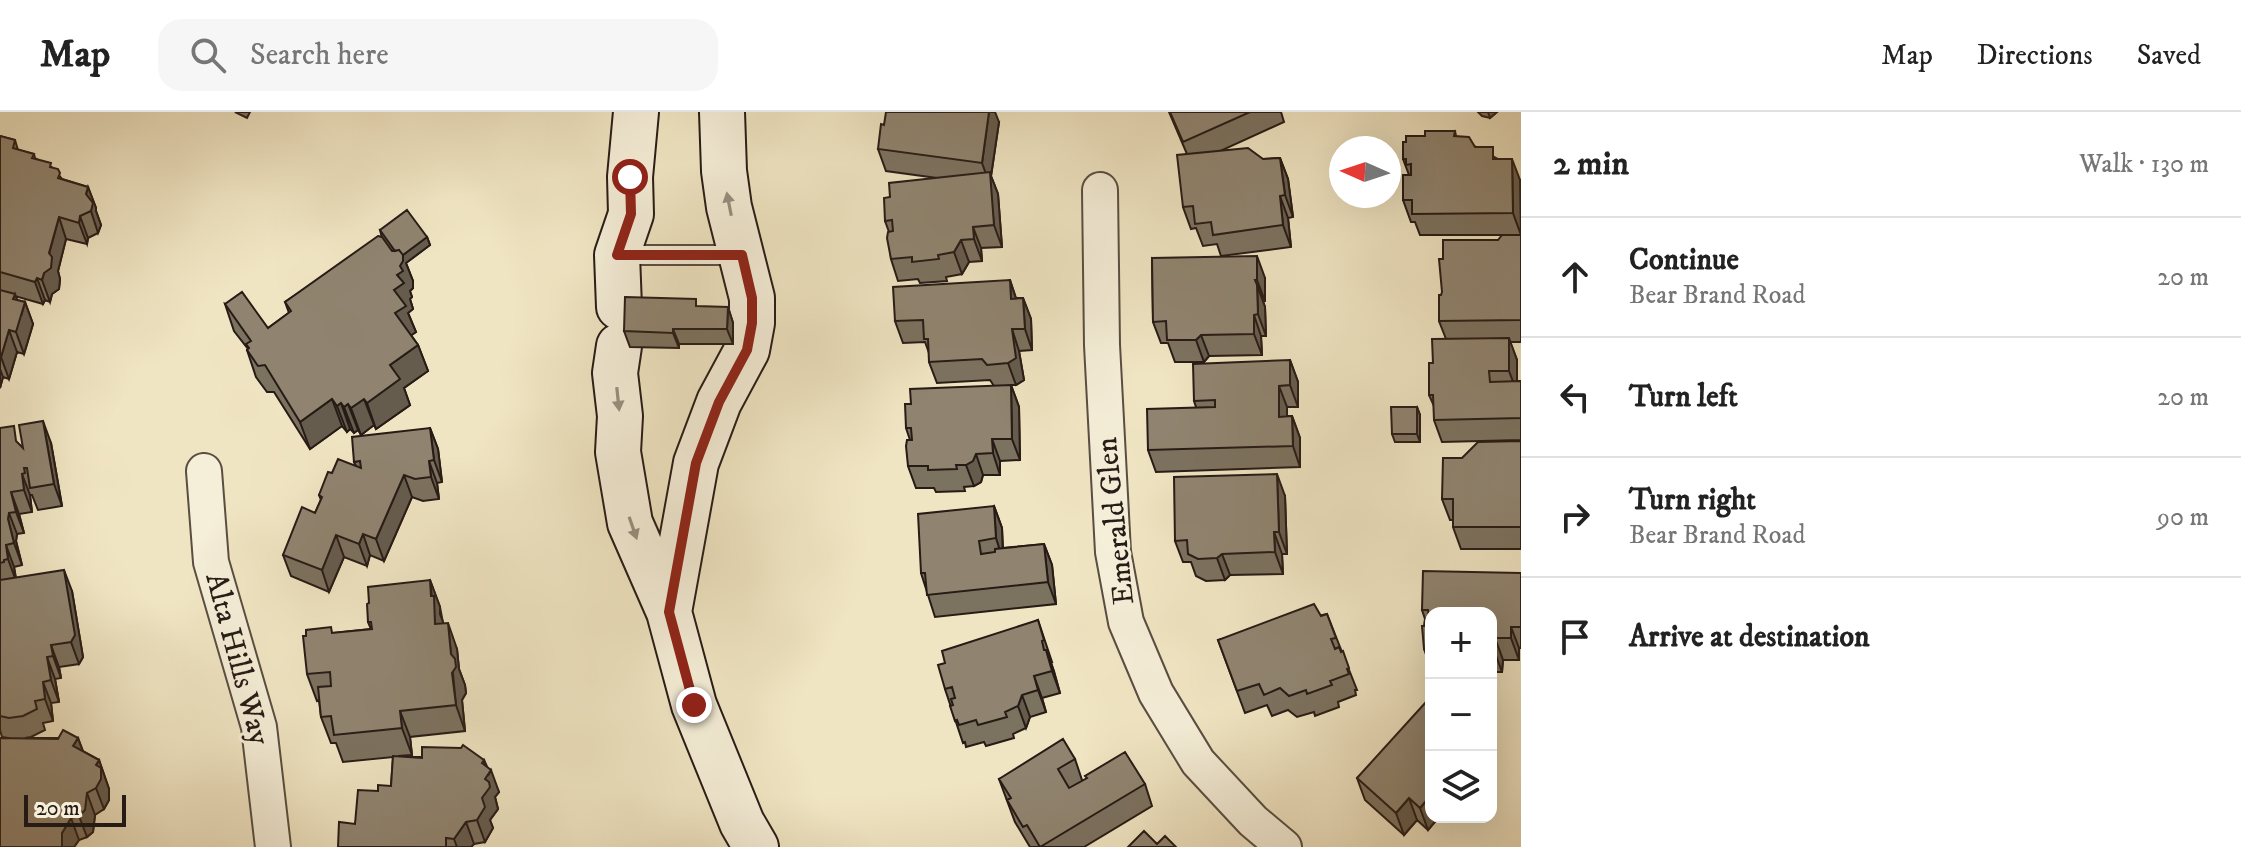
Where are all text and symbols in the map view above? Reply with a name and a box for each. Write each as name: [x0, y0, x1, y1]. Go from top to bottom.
search box: [158, 19, 718, 91]
text: Map: [40, 31, 110, 79]
icon: search: [186, 33, 230, 77]
text: Search here: [250, 37, 389, 74]
text: Map: [1881, 38, 1933, 73]
text: Directions: [1977, 38, 2093, 73]
text: Saved: [2137, 38, 2201, 73]
north arrow: [1329, 136, 1401, 208]
text: 2 min: [1553, 143, 1629, 185]
text: Walk · 130 m: [2079, 148, 2209, 181]
route start: [612, 159, 648, 195]
one-way arrow: [722, 191, 735, 216]
text: Continue: [1629, 242, 1739, 279]
icon: ahead: [1553, 255, 1597, 299]
text: 20 m: [2157, 261, 2209, 294]
text: Bear Brand Road: [1629, 279, 1805, 312]
icon: left: [1553, 375, 1597, 419]
text: Turn left: [1629, 379, 1738, 416]
text: 20 m: [2157, 381, 2209, 414]
one-way arrow: [611, 387, 624, 412]
street label: Emerald Glen: [1089, 435, 1143, 607]
text: Turn right: [1629, 482, 1756, 519]
icon: right: [1553, 495, 1597, 539]
text: 90 m: [2157, 501, 2209, 534]
one-way arrow: [627, 516, 640, 540]
text: Bear Brand Road: [1629, 519, 1805, 552]
street label: Alta Hills Way: [196, 569, 278, 750]
map controls: [1425, 607, 1497, 823]
button: +: [1425, 607, 1497, 679]
icon: arrive: [1553, 615, 1597, 659]
text: Arrive at destination: [1629, 619, 1870, 656]
button: −: [1425, 679, 1497, 751]
route end: [676, 687, 712, 723]
button: layers: [1425, 751, 1497, 823]
scale bar: [24, 791, 126, 827]
text: 20 m: [36, 795, 80, 822]

